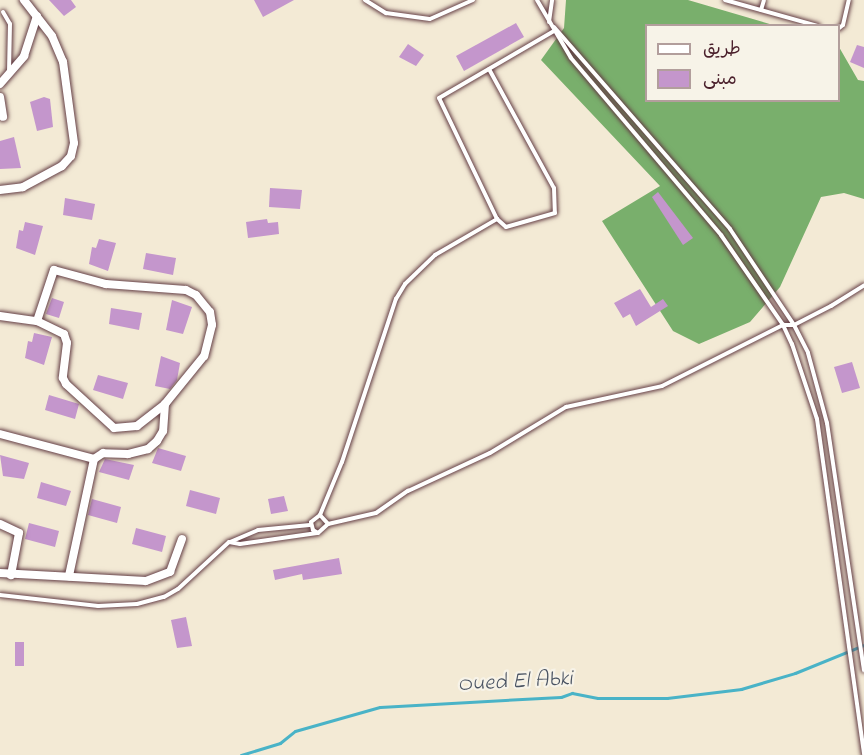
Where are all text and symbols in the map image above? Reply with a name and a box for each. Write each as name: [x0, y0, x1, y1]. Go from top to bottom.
legend: [645, 24, 840, 102]
text: طريق: [703, 37, 741, 63]
text: مبنى: [703, 67, 737, 93]
water label: Oued El Abki: [457, 667, 573, 699]

